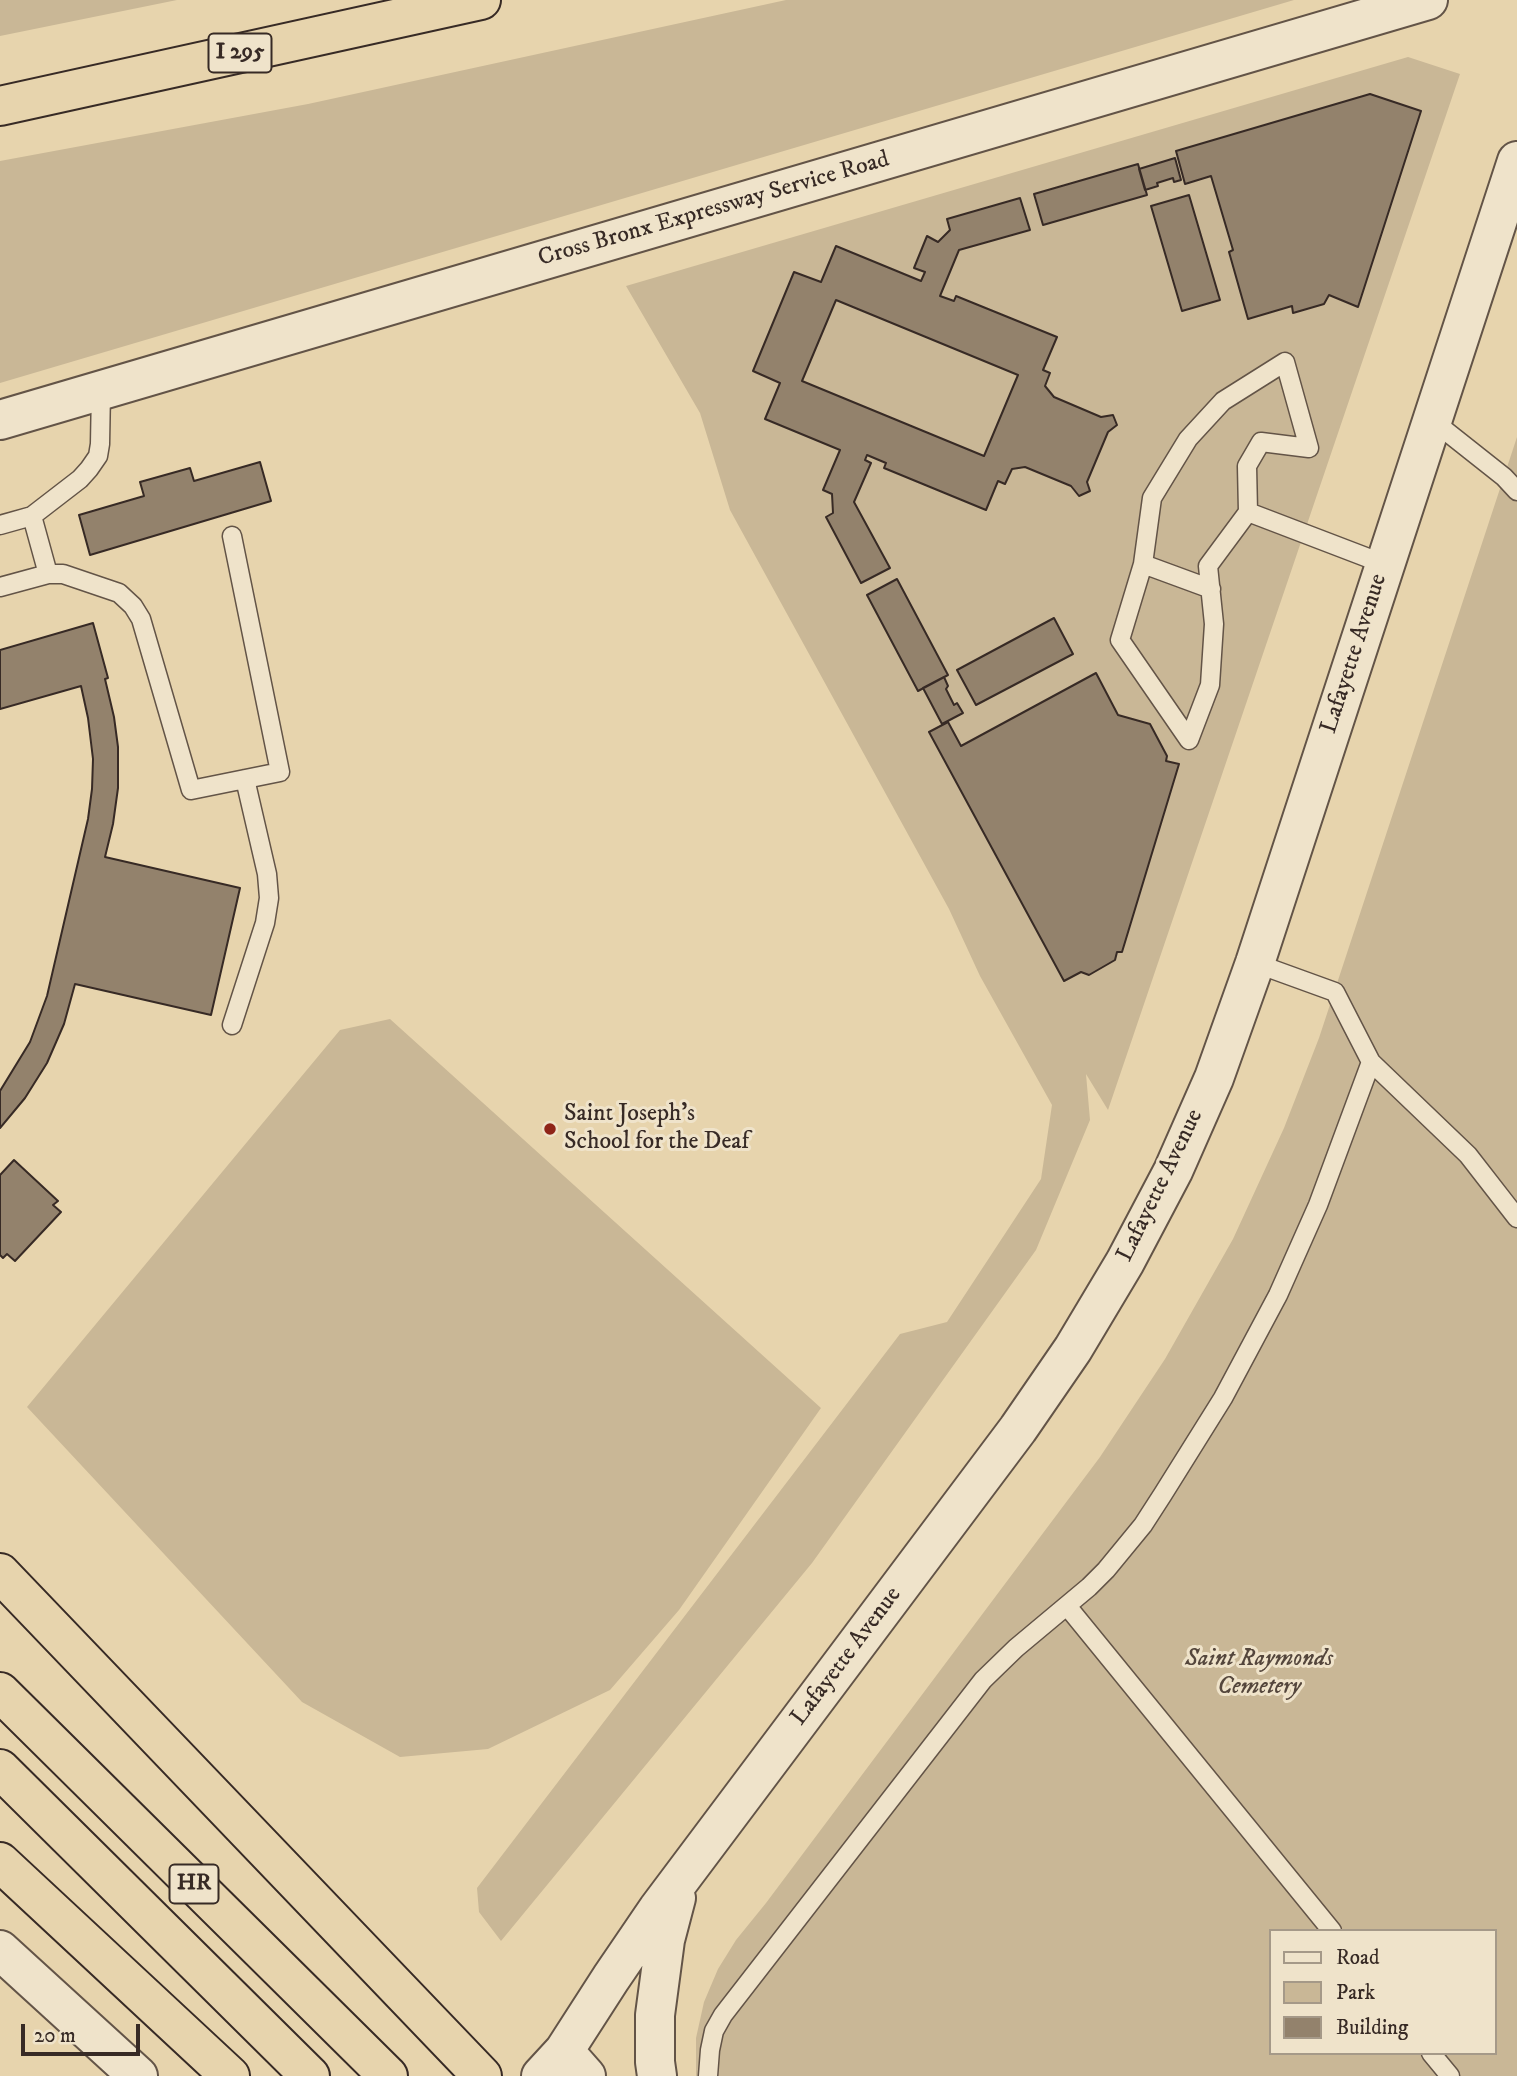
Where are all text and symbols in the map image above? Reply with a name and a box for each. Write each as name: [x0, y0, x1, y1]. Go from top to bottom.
road number: I 295: [208, 34, 272, 72]
street label: Cross Bronx Expressway Service Road: [535, 146, 893, 274]
street label: Lafayette Avenue: [1316, 571, 1394, 737]
place label: Saint Joseph's School for the Deaf: [564, 1101, 749, 1157]
street label: Lafayette Avenue: [1112, 1105, 1210, 1267]
marker: Saint Joseph's School for the Deaf: [542, 1121, 558, 1137]
street label: Lafayette Avenue: [785, 1582, 909, 1732]
park label: Saint Raymonds Cemetery: [1185, 1646, 1333, 1702]
road number: HR: [170, 1865, 218, 1904]
legend: [1268, 1929, 1496, 2055]
text: Road: [1336, 1945, 1380, 1971]
text: Park: [1336, 1980, 1375, 2006]
scale bar: [24, 2010, 144, 2054]
text: Building: [1336, 2015, 1408, 2041]
text: 20 m: [34, 2023, 76, 2049]

